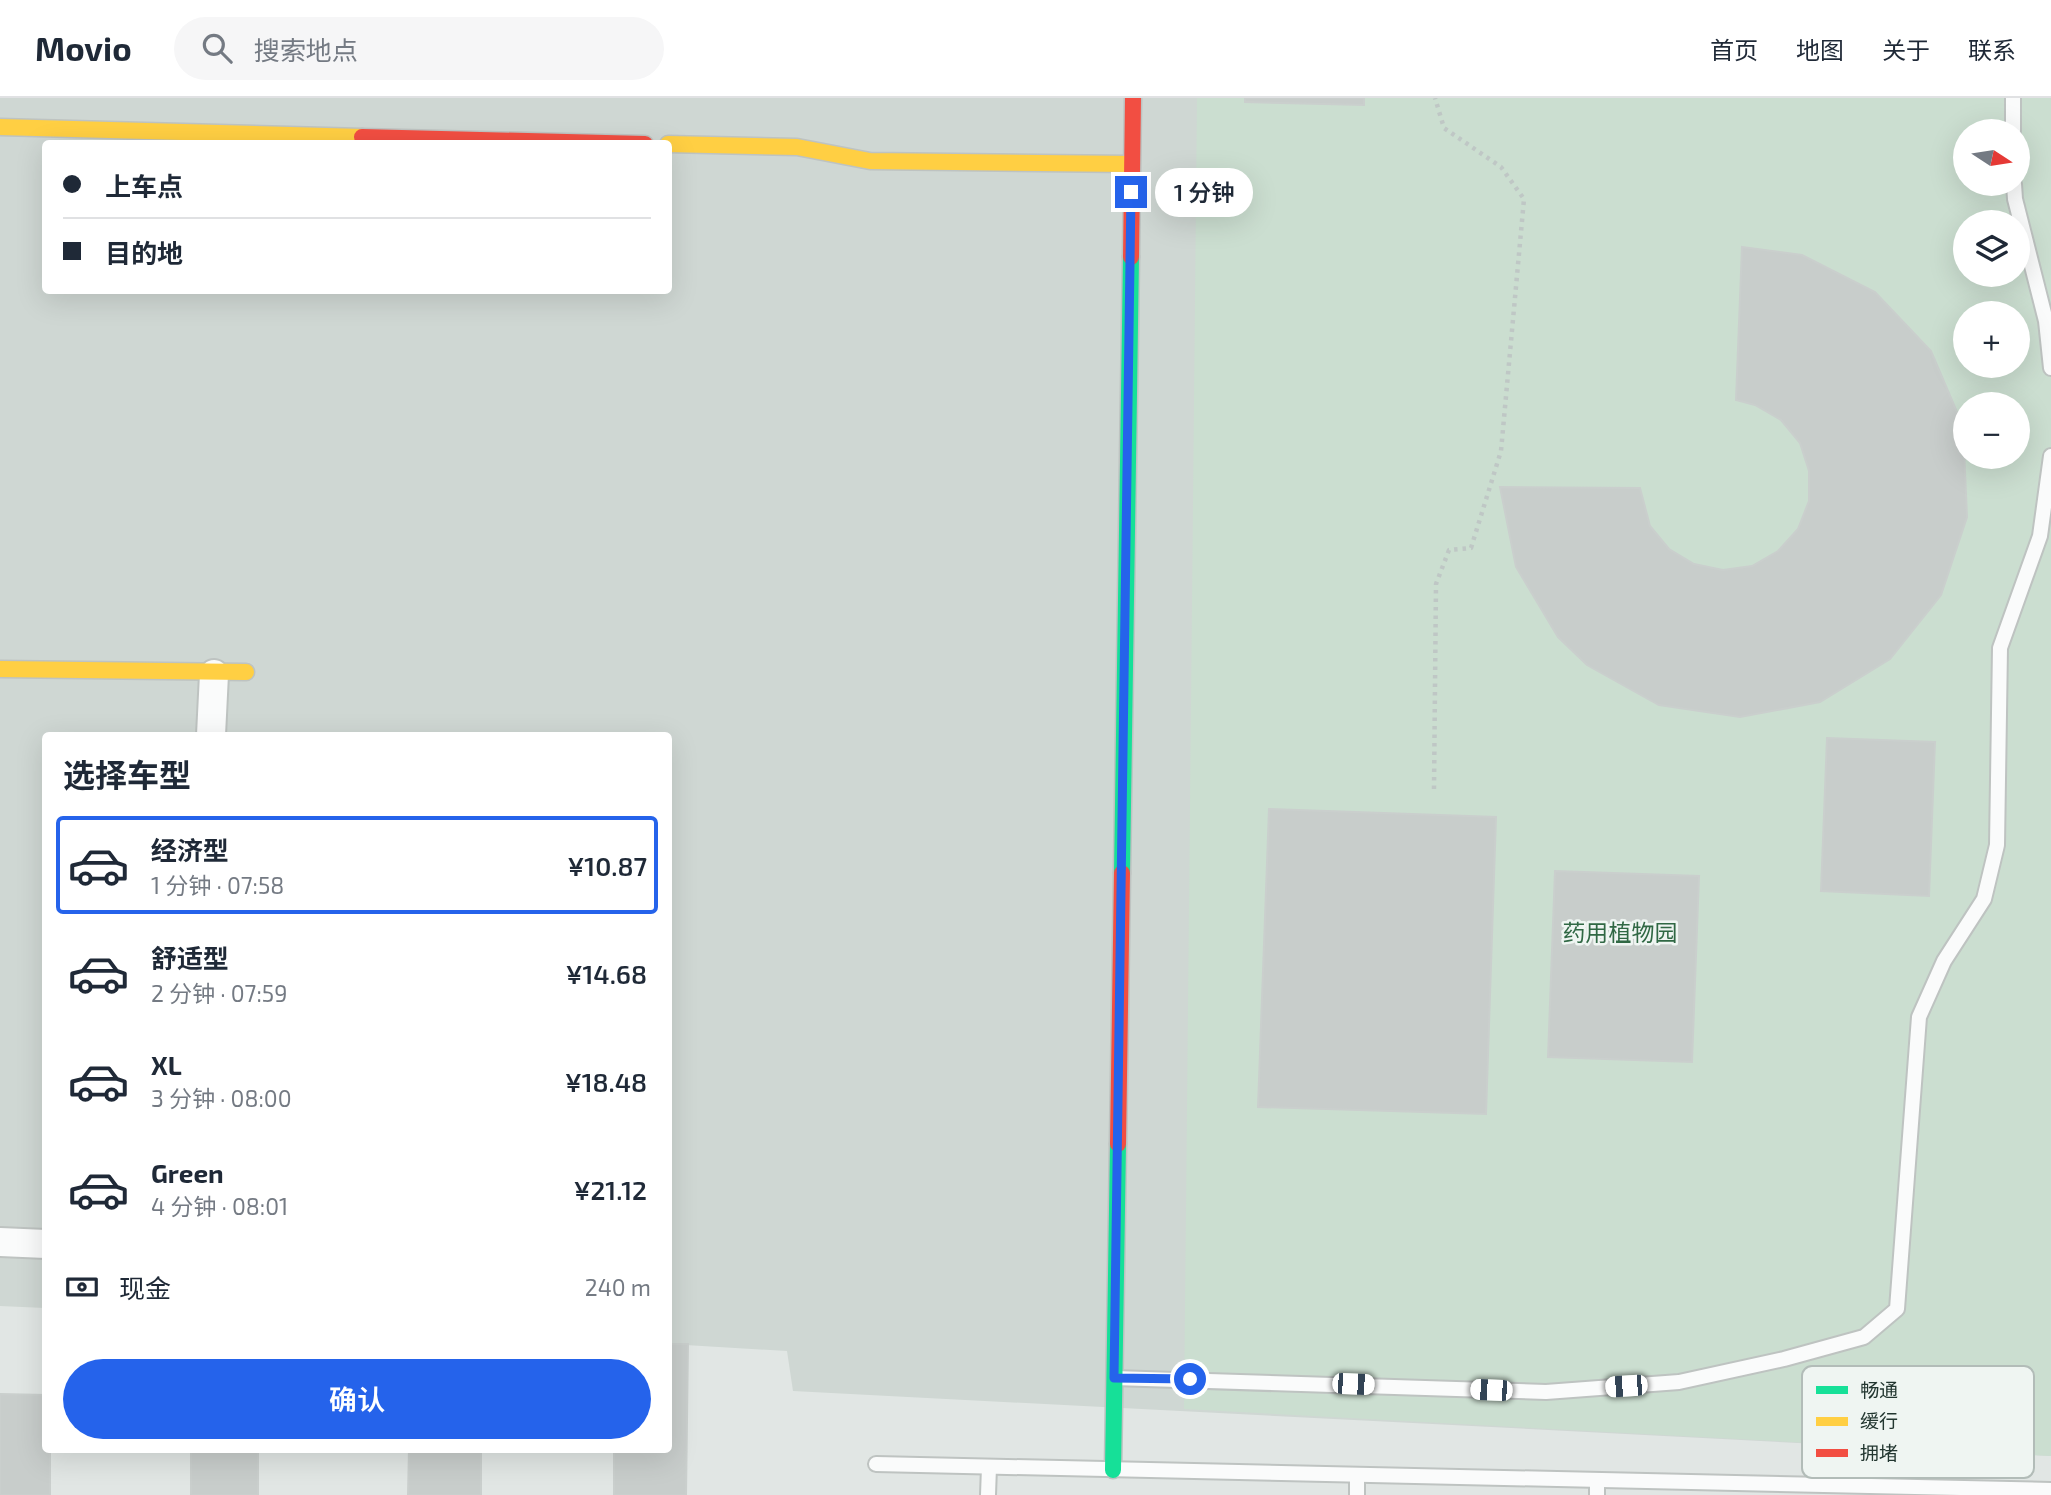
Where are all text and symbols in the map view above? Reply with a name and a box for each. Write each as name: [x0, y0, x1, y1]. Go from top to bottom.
search box: [174, 17, 664, 80]
text: Movio: [35, 28, 132, 68]
icon: search: [198, 29, 236, 67]
text: 搜索地点: [254, 34, 358, 65]
text: 首页: [1710, 35, 1758, 64]
text: 地图: [1796, 35, 1844, 64]
text: 关于: [1882, 35, 1930, 64]
text: 联系: [1968, 35, 2016, 64]
north arrow: [1953, 119, 2030, 196]
map controls: [1953, 119, 2030, 469]
callout: 1 分钟: [1156, 168, 1254, 217]
text: 上车点: [105, 170, 183, 201]
route end: [1115, 176, 1147, 208]
text: 1 分钟: [1174, 178, 1234, 206]
button: layers: [1953, 210, 2030, 287]
text: 目的地: [105, 237, 183, 268]
button: +: [1953, 301, 2030, 378]
button: −: [1953, 392, 2030, 469]
text: 选择车型: [63, 755, 191, 793]
icon: car: [67, 834, 130, 897]
text: 经济型: [151, 834, 229, 865]
text: ¥10.87: [568, 850, 647, 881]
text: 1 分钟 · 07:58: [151, 871, 284, 899]
park label: 药用植物园: [1563, 918, 1678, 946]
icon: car: [67, 942, 130, 1005]
text: 舒适型: [151, 942, 229, 973]
text: ¥14.68: [566, 958, 647, 989]
text: 2 分钟 · 07:59: [151, 979, 287, 1007]
text: XL: [151, 1049, 182, 1080]
icon: car: [67, 1050, 130, 1113]
text: ¥18.48: [565, 1066, 647, 1097]
text: 3 分钟 · 08:00: [151, 1084, 292, 1112]
text: Green: [151, 1157, 224, 1188]
icon: car: [67, 1158, 130, 1221]
text: ¥21.12: [574, 1174, 647, 1205]
text: 4 分钟 · 08:01: [151, 1192, 288, 1220]
icon: cash: [63, 1268, 101, 1306]
text: 现金: [119, 1272, 171, 1303]
text: 240 m: [585, 1273, 651, 1301]
button: 确认: [63, 1359, 651, 1439]
route start: [1174, 1363, 1206, 1395]
legend: [1802, 1366, 2034, 1478]
car: [1332, 1373, 1375, 1395]
car: [1605, 1374, 1648, 1398]
text: 畅通: [1860, 1378, 1898, 1401]
car: [1470, 1379, 1513, 1401]
text: 缓行: [1860, 1409, 1898, 1432]
text: 拥堵: [1860, 1441, 1898, 1464]

